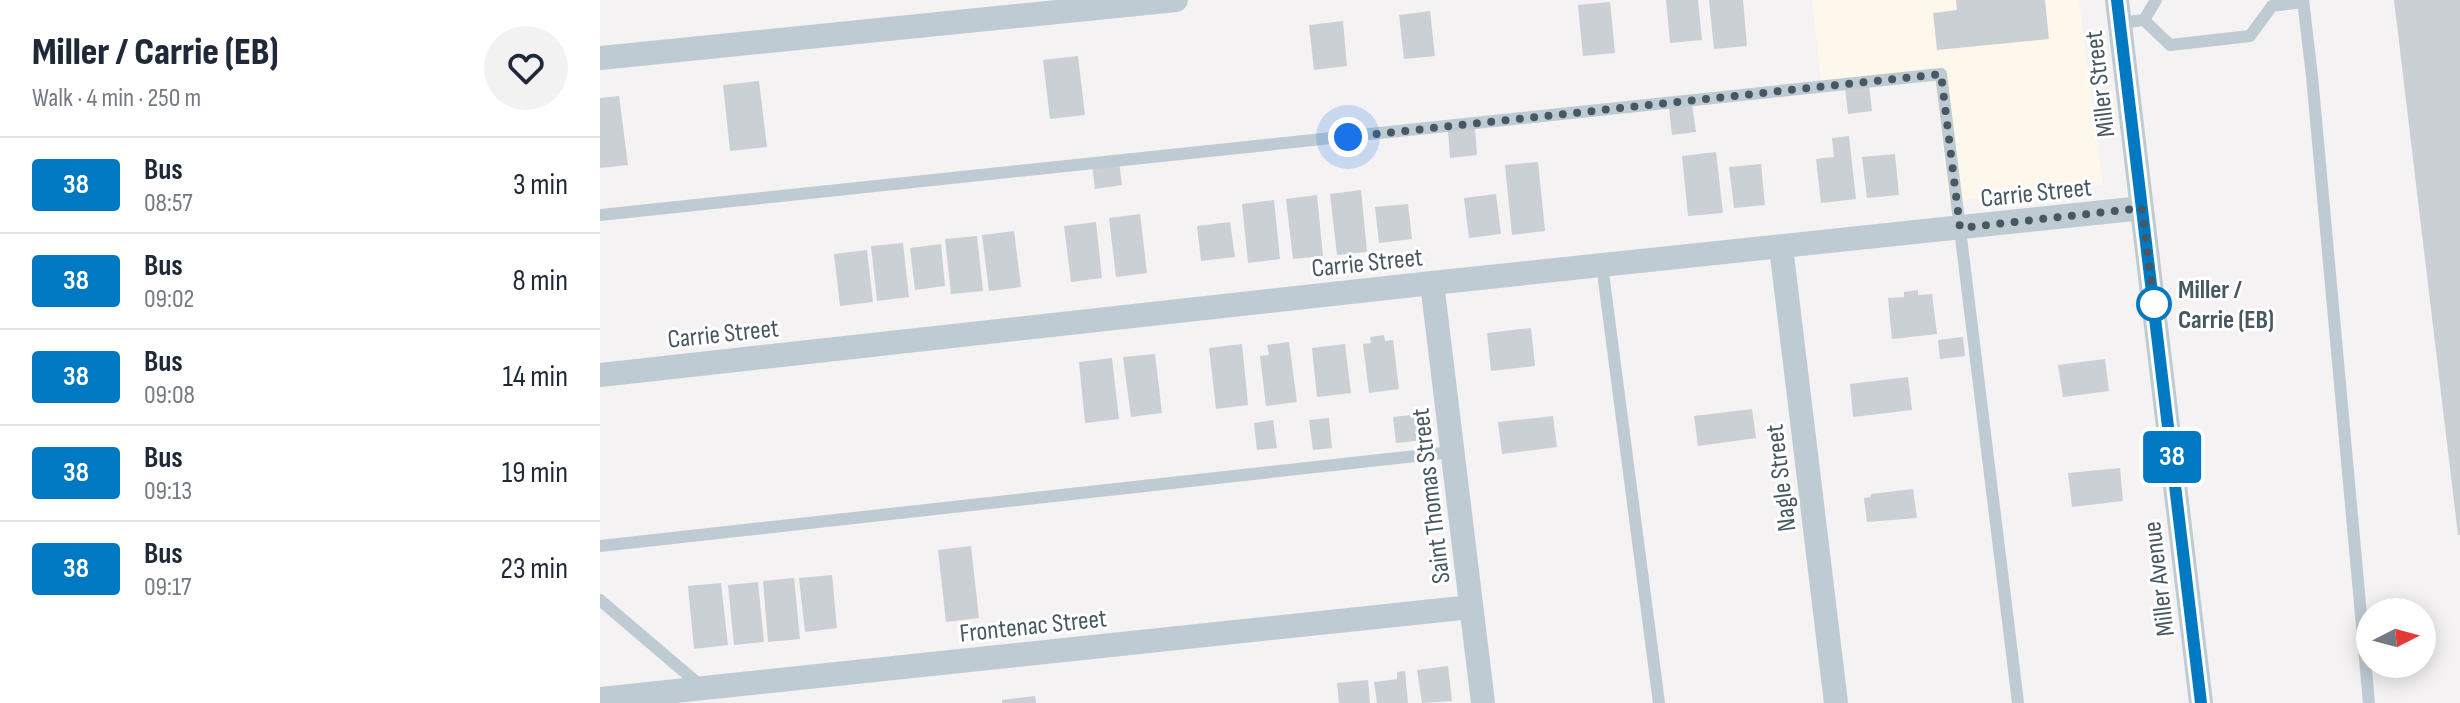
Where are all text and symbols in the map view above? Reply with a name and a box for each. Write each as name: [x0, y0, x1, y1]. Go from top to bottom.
button: heart: [484, 26, 568, 110]
street label: Miller Street: [2079, 29, 2122, 139]
text: Miller / Carrie (EB): [32, 30, 278, 75]
text: Walk · 4 min · 250 m: [32, 83, 201, 114]
your location: [1328, 117, 1368, 157]
text: Bus: [144, 152, 183, 188]
text: 3 min: [513, 167, 568, 203]
text: 38: [63, 168, 89, 201]
street label: Carrie Street: [1979, 172, 2093, 215]
text: 08:57: [144, 188, 193, 219]
street label: Carrie Street: [1310, 242, 1424, 285]
text: Bus: [144, 248, 183, 284]
text: 8 min: [512, 263, 568, 299]
text: 38: [63, 264, 89, 297]
place label: Miller / Carrie (EB): [2178, 275, 2274, 336]
text: 09:02: [144, 284, 194, 315]
marker: Miller / Carrie (EB): [2137, 287, 2171, 321]
street label: Carrie Street: [666, 313, 780, 356]
text: Bus: [144, 344, 183, 380]
text: 14 min: [503, 359, 568, 395]
text: 38: [63, 360, 89, 393]
text: 09:08: [144, 380, 195, 411]
street label: Saint Thomas Street: [1405, 406, 1458, 585]
street label: Nagle Street: [1760, 422, 1803, 533]
line badge: 38: [2136, 431, 2208, 483]
text: Bus: [144, 440, 183, 476]
text: 38: [2159, 440, 2185, 473]
text: 19 min: [502, 455, 568, 491]
text: 38: [63, 456, 89, 489]
text: 09:13: [144, 476, 192, 507]
street label: Miller Avenue: [2137, 520, 2182, 638]
text: Bus: [144, 536, 183, 572]
text: 23 min: [501, 551, 568, 587]
text: 38: [63, 552, 89, 585]
text: 09:17: [144, 572, 191, 603]
north arrow: [2356, 598, 2436, 678]
map controls: [2356, 598, 2436, 678]
street label: Frontenac Street: [958, 603, 1108, 650]

